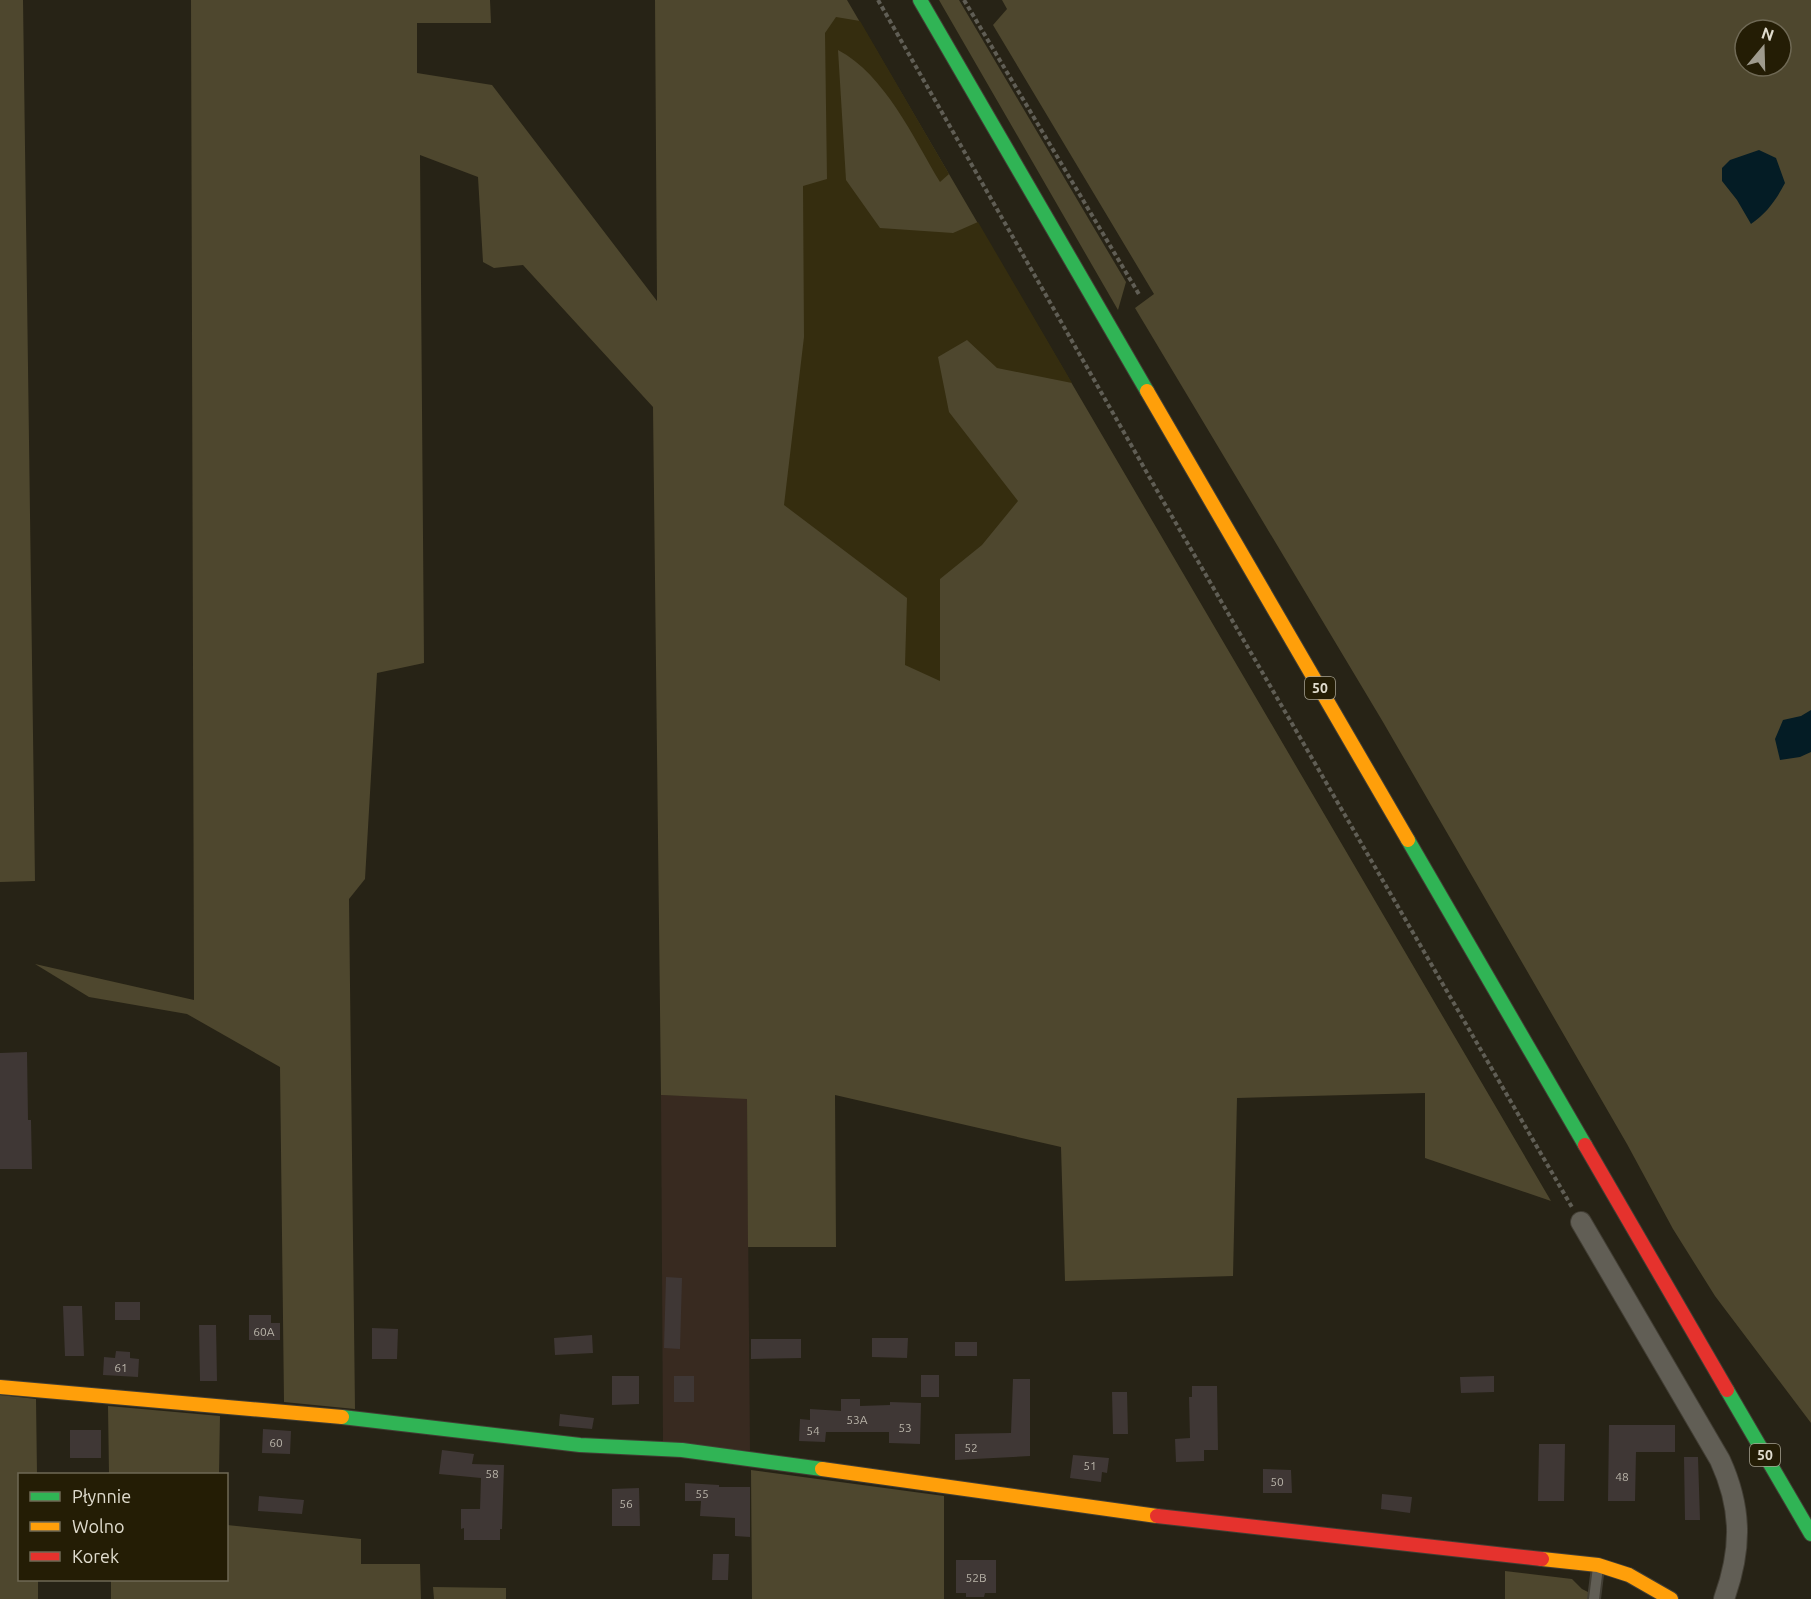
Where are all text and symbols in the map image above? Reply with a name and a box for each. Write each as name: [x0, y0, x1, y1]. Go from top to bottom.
north arrow: [1733, 18, 1793, 78]
text: N: [1759, 23, 1776, 44]
road number: 50: [1305, 677, 1335, 699]
house number: 60A: [253, 1325, 275, 1338]
house number: 61: [114, 1361, 128, 1374]
house number: 53A: [846, 1413, 868, 1426]
house number: 53: [898, 1421, 912, 1434]
house number: 54: [806, 1424, 820, 1437]
house number: 60: [269, 1436, 283, 1449]
house number: 52: [964, 1441, 978, 1454]
road number: 50: [1750, 1444, 1780, 1466]
house number: 51: [1083, 1459, 1097, 1472]
house number: 58: [485, 1467, 499, 1480]
house number: 48: [1615, 1470, 1629, 1483]
legend: [18, 1473, 228, 1581]
house number: 50: [1270, 1475, 1284, 1488]
text: Płynnie: [72, 1486, 131, 1506]
house number: 55: [695, 1487, 709, 1500]
house number: 56: [619, 1497, 633, 1510]
text: Wolno: [72, 1516, 124, 1536]
text: Korek: [72, 1546, 119, 1566]
house number: 52B: [965, 1571, 987, 1584]

